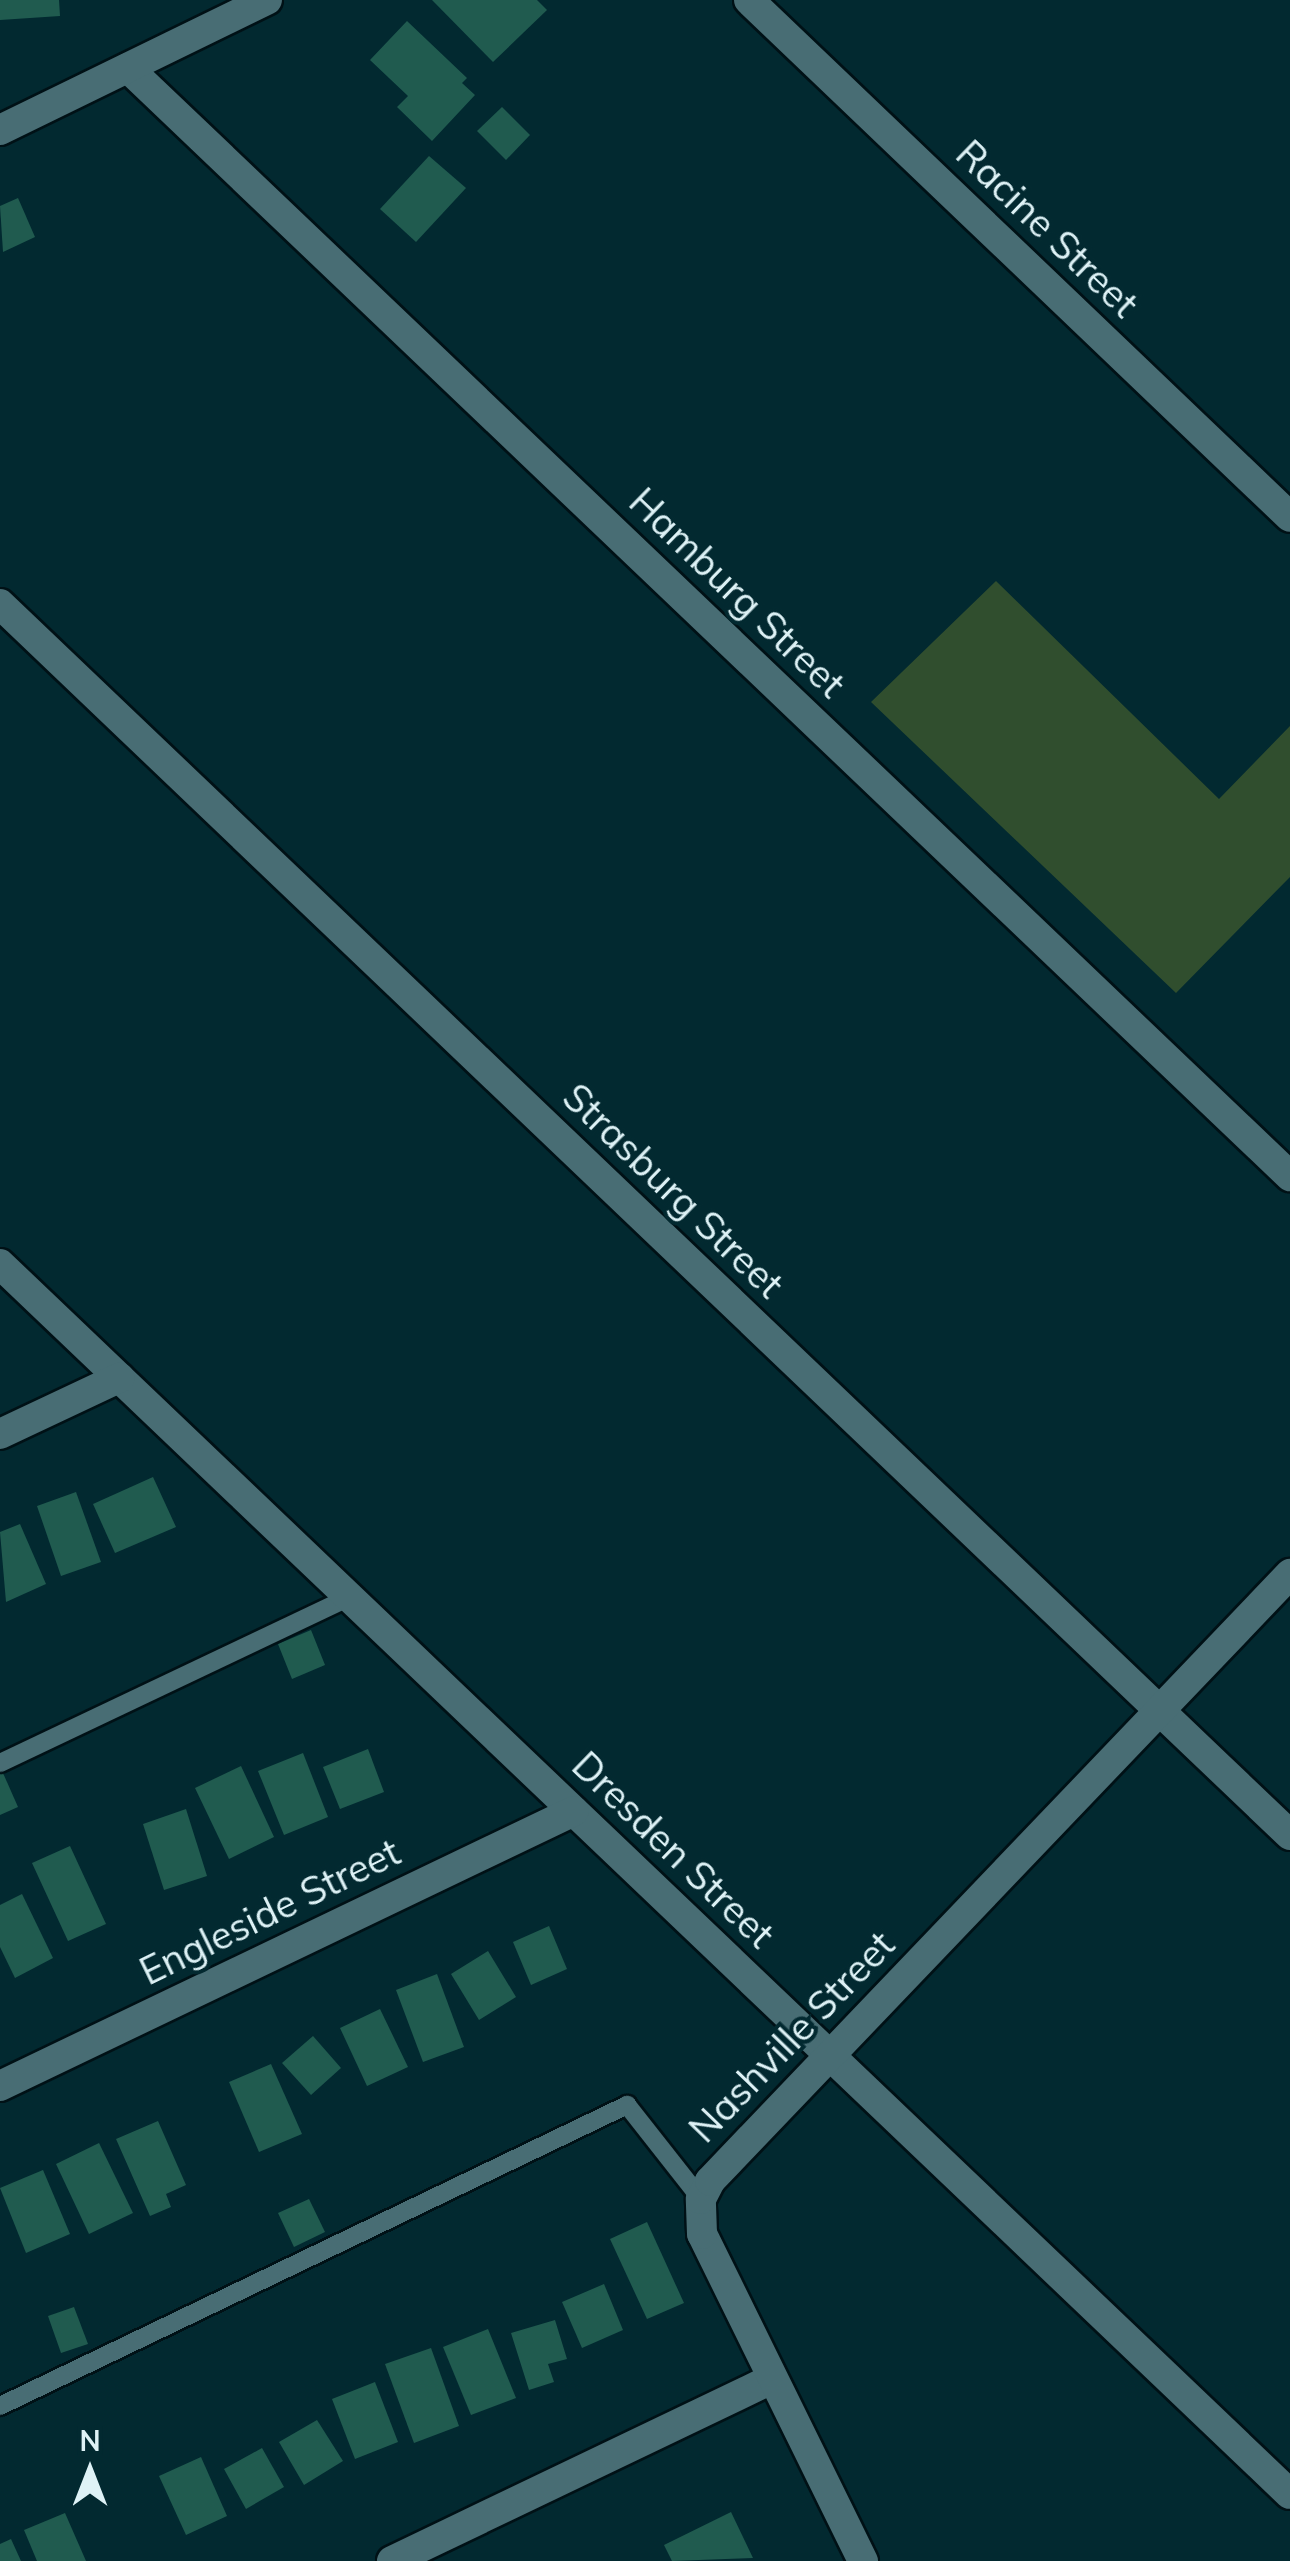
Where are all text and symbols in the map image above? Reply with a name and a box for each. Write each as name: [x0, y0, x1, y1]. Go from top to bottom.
street label: Racine Street: [947, 131, 1147, 327]
street label: Hamburg Street: [620, 479, 854, 707]
street label: Strasburg Street: [553, 1074, 793, 1308]
street label: Dresden Street: [563, 1743, 783, 1957]
street label: Engleside Street: [133, 1829, 407, 1995]
street label: Nashville Street: [680, 1922, 904, 2152]
north arrow: [40, 2421, 140, 2521]
text: N: [79, 2423, 101, 2458]

